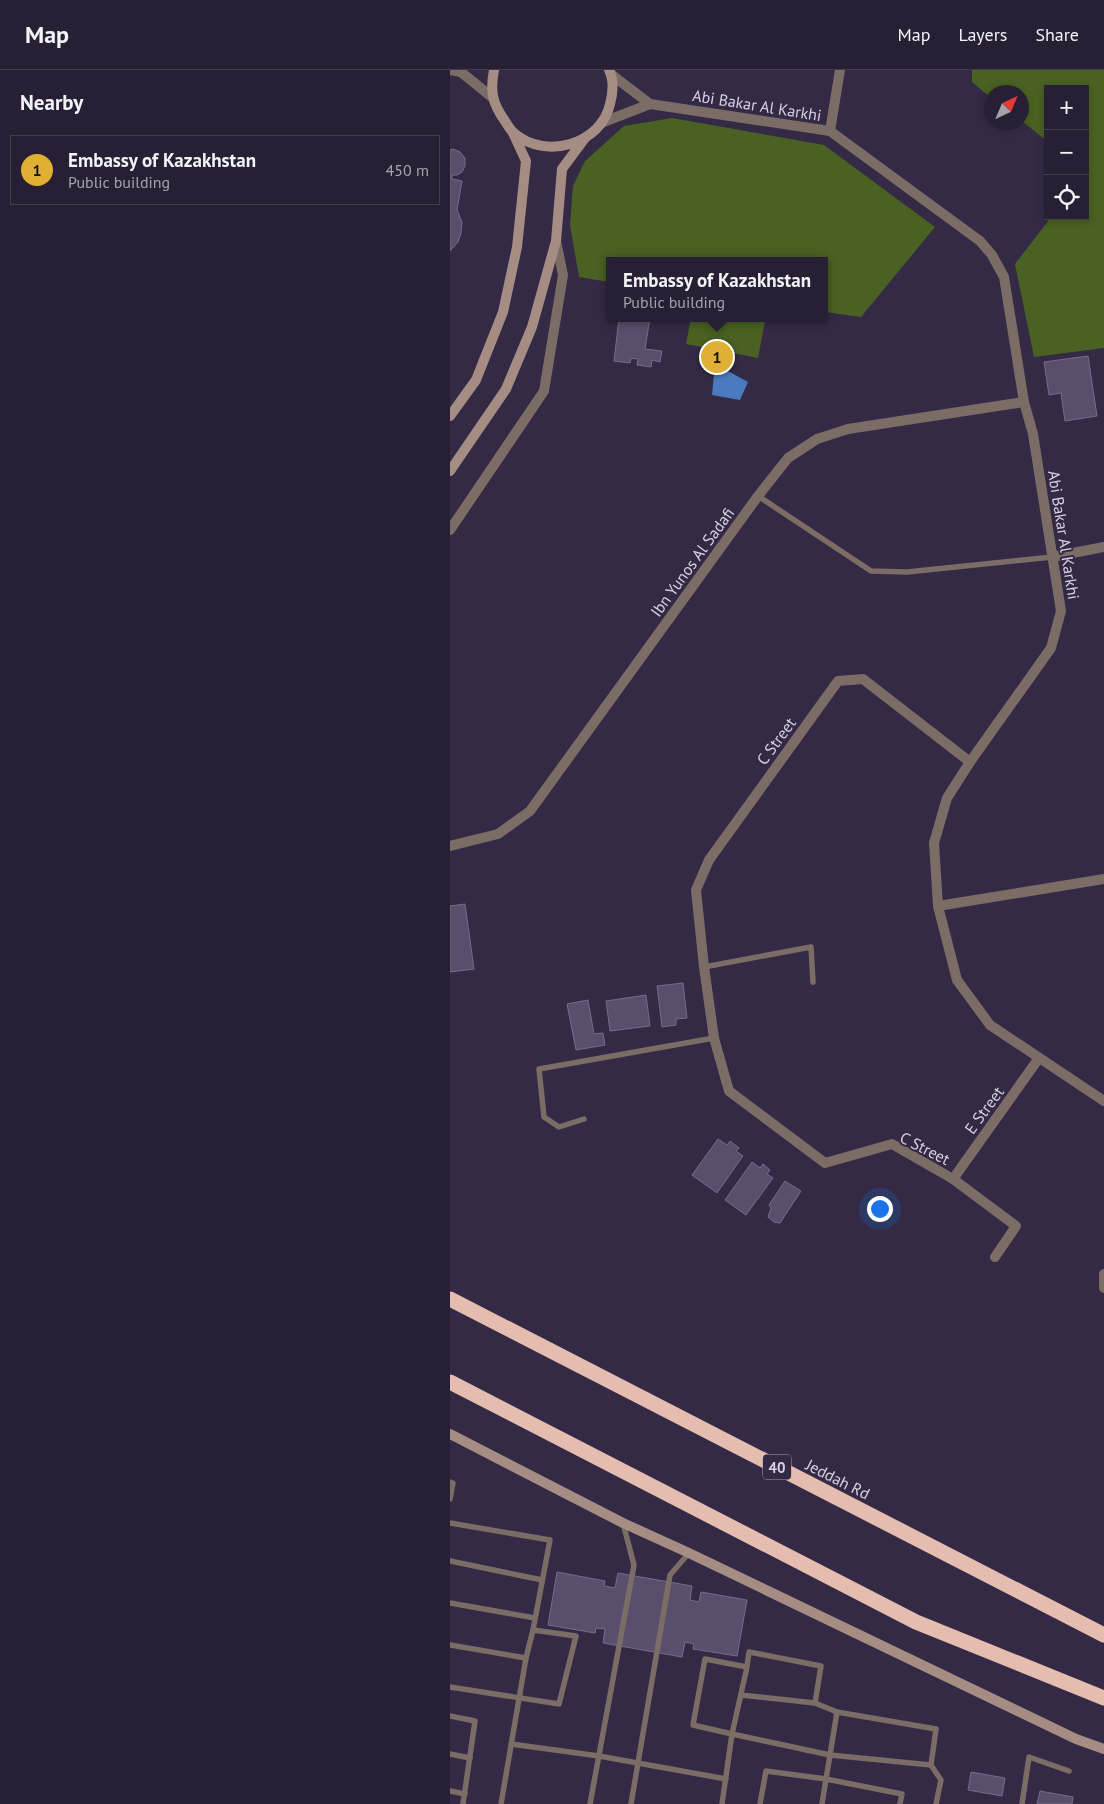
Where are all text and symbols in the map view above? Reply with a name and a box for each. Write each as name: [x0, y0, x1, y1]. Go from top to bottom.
text: Map: [25, 19, 69, 50]
text: Map: [898, 23, 930, 46]
text: Layers: [958, 23, 1007, 46]
text: Share: [1035, 23, 1079, 46]
street label: Abi Bakar Al Karkhi: [691, 85, 823, 125]
north arrow: [984, 85, 1029, 130]
map controls: [1044, 85, 1089, 220]
button: +: [1044, 85, 1089, 130]
text: Nearby: [20, 89, 83, 116]
button: −: [1044, 130, 1089, 175]
text: Embassy of Kazakhstan: [68, 148, 256, 172]
text: 1: [32, 160, 42, 180]
text: 450 m: [386, 160, 429, 180]
text: Public building: [68, 172, 170, 192]
button: locate: [1044, 175, 1089, 220]
popup: [606, 257, 828, 322]
text: Embassy of Kazakhstan: [623, 268, 811, 292]
text: Public building: [623, 292, 725, 312]
pin: 1: [701, 338, 733, 376]
street label: Abi Bakar Al Karkhi: [1044, 469, 1084, 601]
street label: Ibn Yunos Al Sadafi: [646, 504, 738, 620]
street label: C Street: [752, 713, 800, 769]
street label: E Street: [960, 1082, 1008, 1138]
street label: C Street: [897, 1127, 954, 1169]
your location: [867, 1196, 893, 1222]
road number: 40: [763, 1454, 791, 1480]
street label: Jeddah Rd: [802, 1454, 873, 1504]

